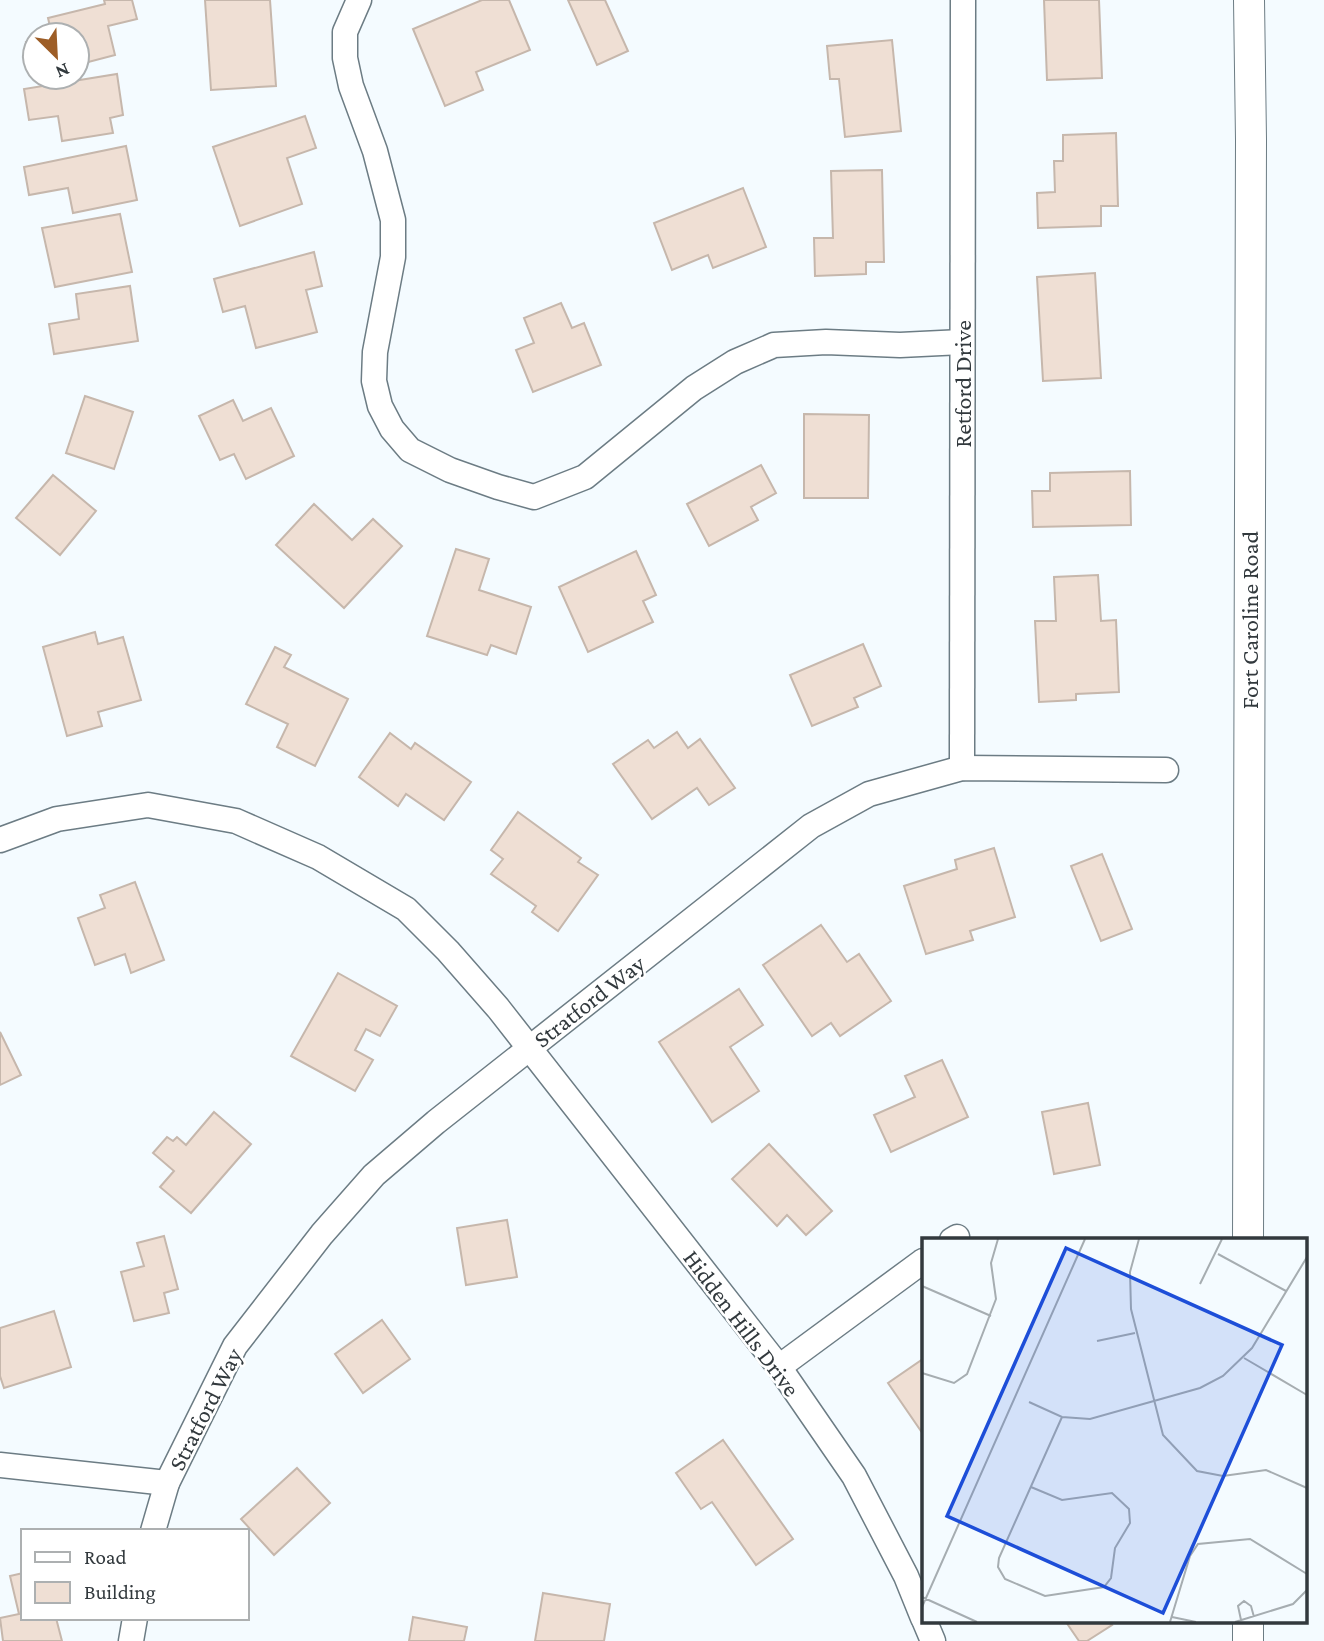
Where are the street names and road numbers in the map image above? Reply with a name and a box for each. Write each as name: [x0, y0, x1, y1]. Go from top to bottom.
street label: Retford Drive: [949, 320, 976, 448]
street label: Fort Caroline Road: [1236, 530, 1263, 709]
street label: Stratford Way: [528, 949, 651, 1053]
street label: Hidden Hills Drive: [678, 1245, 806, 1401]
street label: Stratford Way: [163, 1343, 248, 1475]

